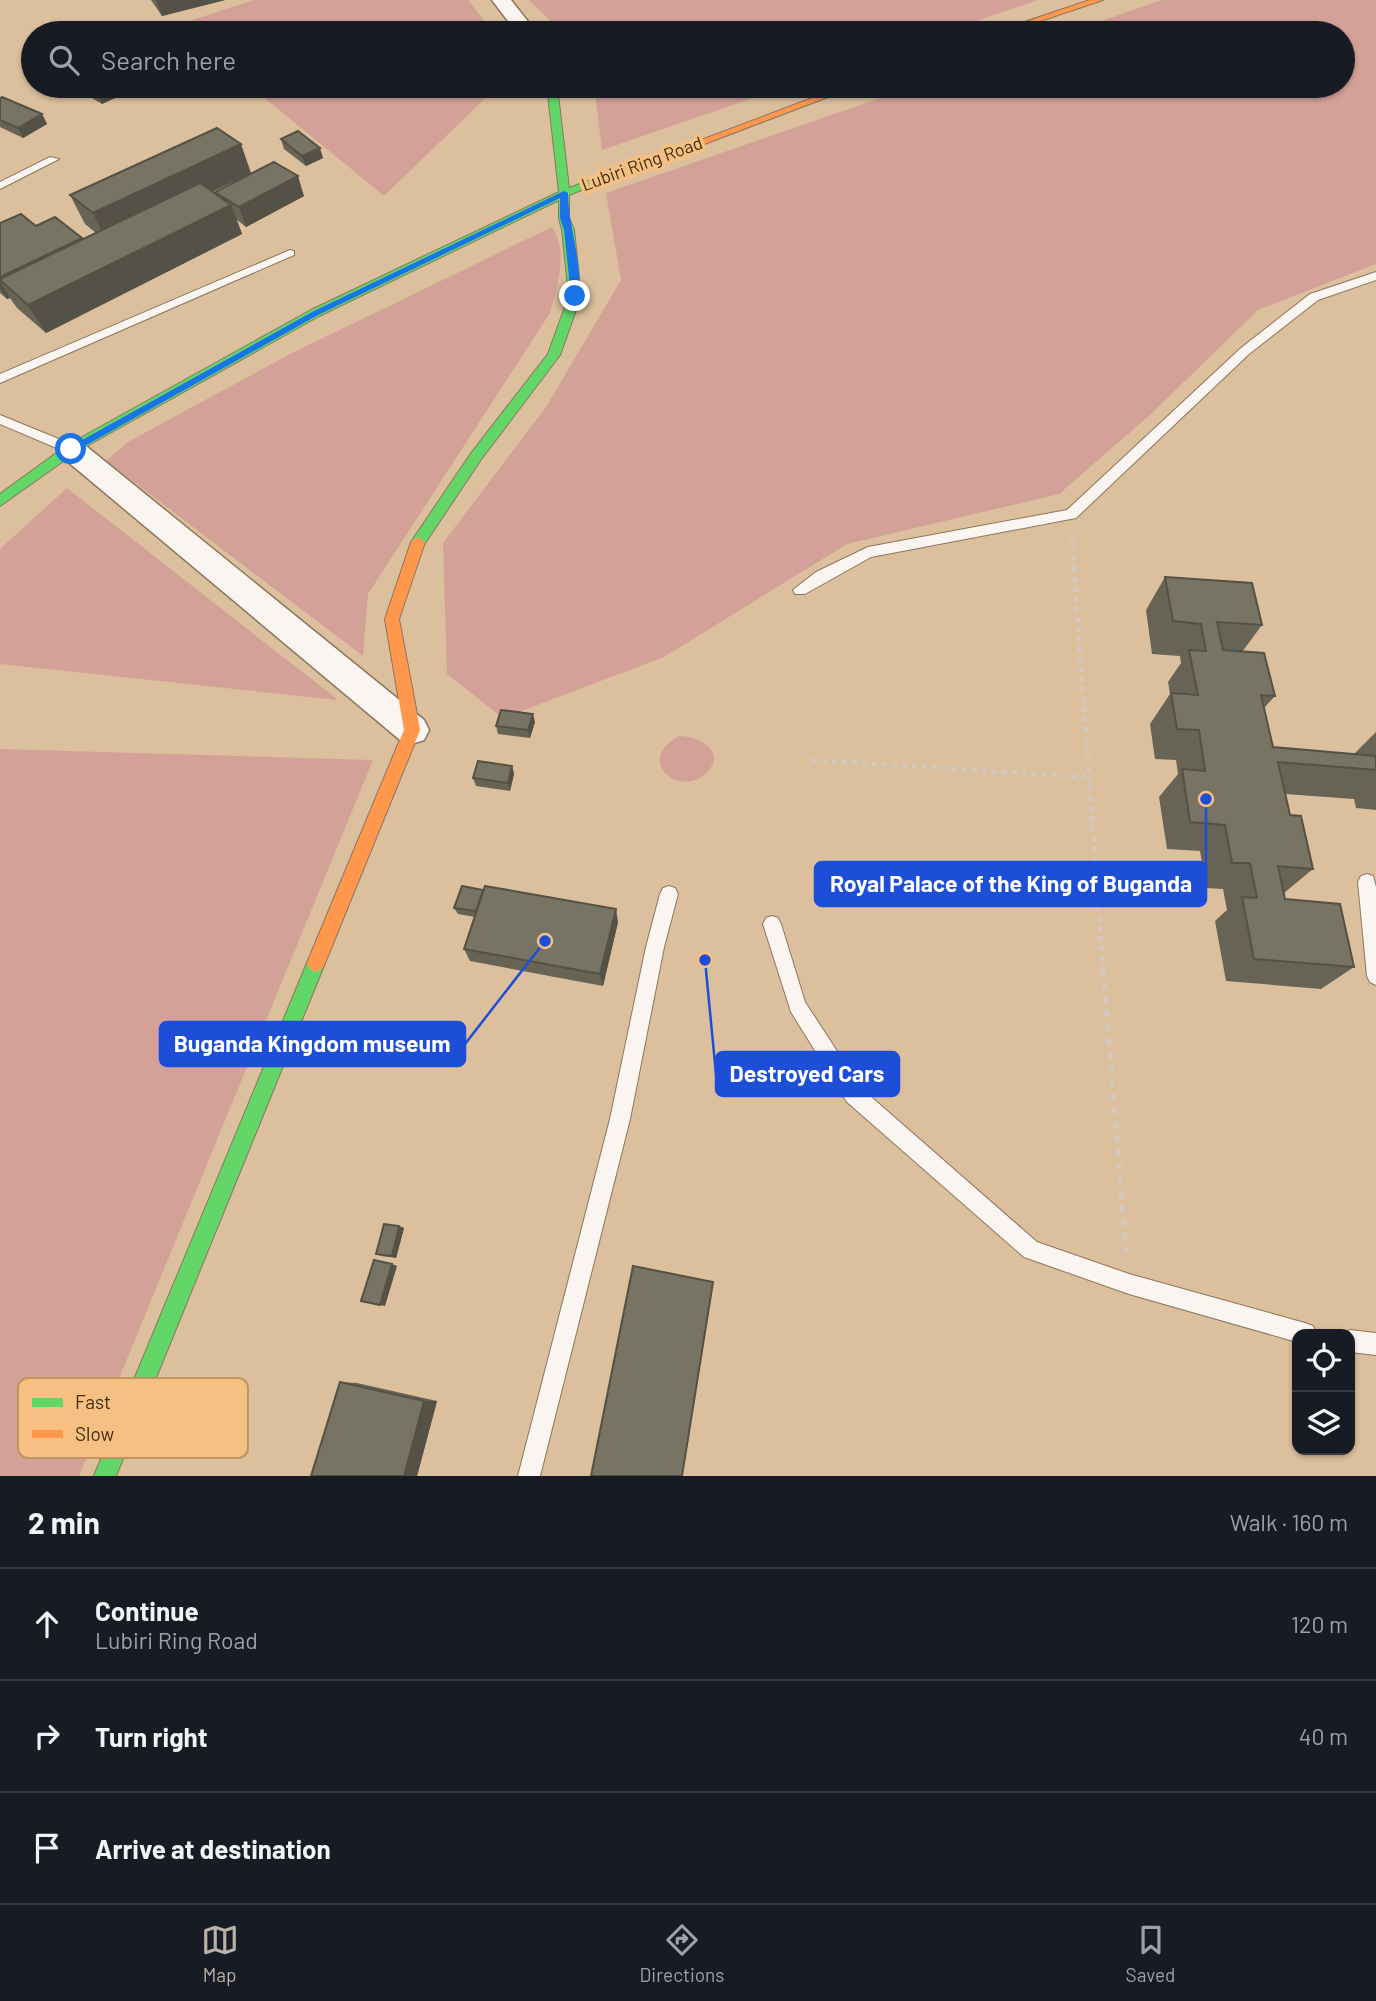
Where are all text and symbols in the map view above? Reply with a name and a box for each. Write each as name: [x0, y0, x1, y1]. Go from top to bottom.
search box: [21, 21, 1355, 98]
icon: search: [45, 41, 83, 79]
text: Search here: [101, 44, 236, 75]
street label: Lubiri Ring Road: [578, 131, 705, 195]
route end: [559, 280, 590, 311]
route start: [55, 433, 86, 464]
callout: Royal Palace of the King of Buganda: [815, 862, 1206, 906]
text: Royal Palace of the King of Buganda: [830, 869, 1192, 897]
callout: Buganda Kingdom museum: [160, 1022, 465, 1066]
text: Buganda Kingdom museum: [174, 1029, 450, 1057]
callout: Destroyed Cars: [716, 1052, 899, 1096]
text: Destroyed Cars: [730, 1059, 884, 1087]
map controls: [1292, 1329, 1355, 1455]
button: locate: [1292, 1329, 1355, 1392]
legend: [18, 1378, 248, 1458]
text: Fast: [75, 1390, 111, 1413]
button: layers: [1292, 1392, 1355, 1455]
text: Slow: [75, 1422, 114, 1445]
text: 2 min: [28, 1504, 100, 1540]
text: Walk · 160 m: [1230, 1508, 1348, 1536]
text: Continue: [95, 1595, 199, 1626]
icon: ahead: [28, 1605, 66, 1643]
text: 120 m: [1291, 1610, 1348, 1638]
text: Lubiri Ring Road: [95, 1626, 258, 1654]
icon: right: [28, 1717, 66, 1755]
text: Turn right: [95, 1721, 208, 1752]
text: 40 m: [1299, 1722, 1348, 1750]
icon: arrive: [28, 1829, 66, 1867]
text: Arrive at destination: [95, 1833, 331, 1864]
tab: Map: [201, 1921, 239, 1986]
tab: Directions: [640, 1921, 725, 1986]
tab: Saved: [1126, 1921, 1175, 1986]

